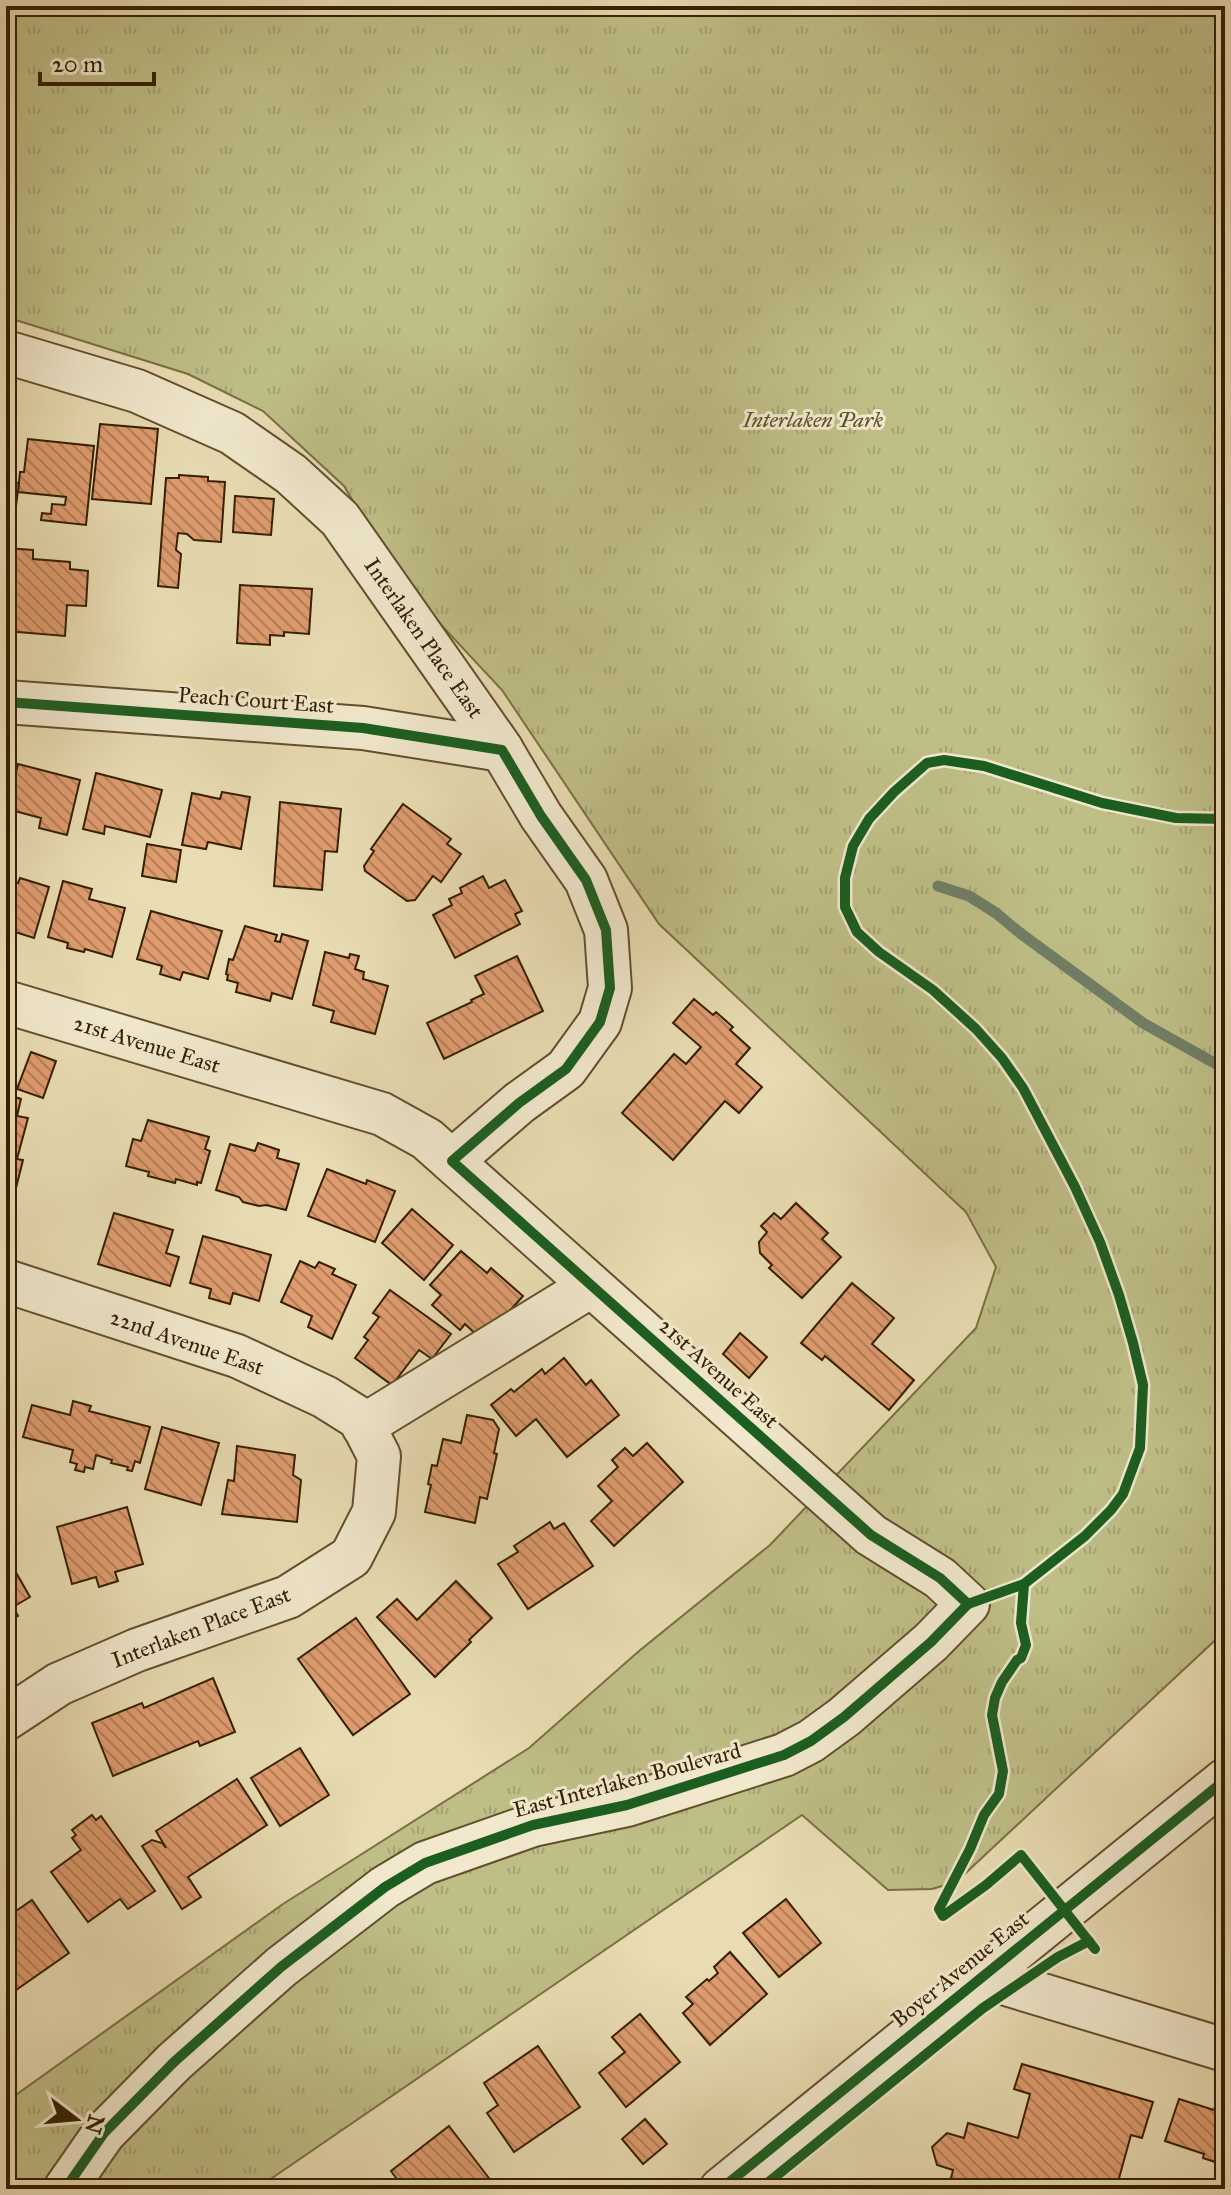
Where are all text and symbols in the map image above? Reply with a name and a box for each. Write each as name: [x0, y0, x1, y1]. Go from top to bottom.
scale bar: [40, 36, 154, 86]
text: 20 m: [52, 49, 103, 79]
park label: Interlaken Park: [742, 406, 883, 433]
street label: Interlaken Place East: [359, 553, 489, 723]
street label: Peach Court East: [177, 681, 335, 719]
street label: 21st Avenue East: [70, 1009, 224, 1079]
street label: 22nd Avenue East: [107, 1303, 268, 1381]
street label: 21st Avenue East: [654, 1312, 785, 1434]
street label: Interlaken Place East: [108, 1580, 294, 1674]
street label: East Interlaken Boulevard: [510, 1737, 744, 1823]
street label: Boyer Avenue East: [886, 1905, 1035, 2033]
north arrow: [36, 2079, 116, 2159]
text: N: [79, 2112, 110, 2137]

